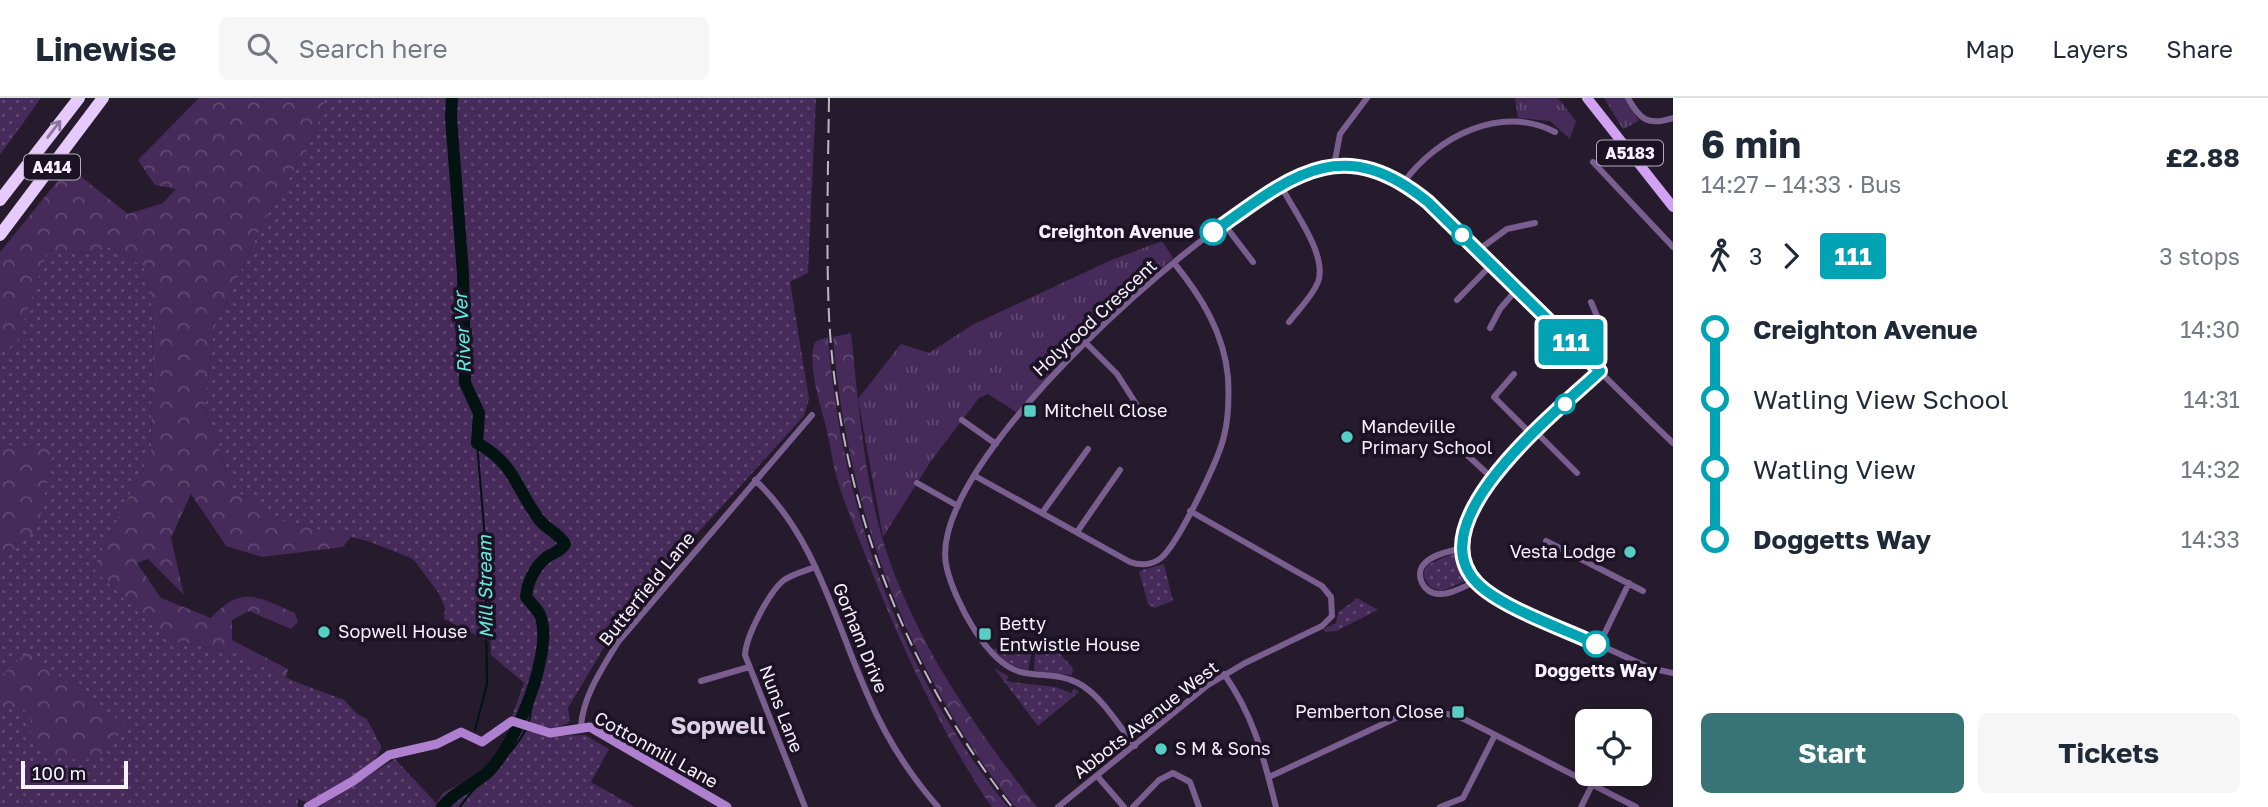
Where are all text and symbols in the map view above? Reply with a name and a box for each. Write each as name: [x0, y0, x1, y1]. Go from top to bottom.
search box: [219, 17, 709, 80]
text: Linewise: [35, 29, 177, 68]
icon: search: [243, 29, 281, 67]
text: Search here: [299, 33, 448, 64]
text: Map: [1965, 34, 2014, 63]
text: Layers: [2052, 34, 2128, 63]
text: Share: [2166, 34, 2233, 63]
one-way arrow: [46, 120, 61, 139]
text: 6 min: [1701, 121, 1801, 166]
road number: A5183: [1597, 140, 1663, 166]
text: £2.88: [2165, 142, 2240, 173]
road number: A414: [24, 155, 80, 180]
text: 14:27 – 14:33 · Bus: [1701, 170, 1901, 198]
marker: Creighton Avenue: [1200, 219, 1226, 245]
place label: Creighton Avenue: [1038, 220, 1194, 242]
unlabelled marker: [1452, 225, 1472, 245]
icon: walk: [1701, 237, 1739, 275]
icon: forward: [1772, 237, 1810, 275]
text: 111: [1834, 241, 1872, 270]
text: 3: [1749, 242, 1762, 270]
text: 3 stops: [2159, 242, 2240, 270]
street label: Holyrood Crescent: [1028, 254, 1161, 380]
water label: River Ver: [448, 289, 475, 374]
text: Creighton Avenue: [1753, 314, 1978, 345]
text: 14:30: [2180, 315, 2240, 343]
line badge: 111: [1531, 319, 1611, 365]
text: 111: [1552, 327, 1590, 356]
text: Watling View School: [1753, 384, 2009, 415]
text: 14:31: [2183, 385, 2240, 413]
unlabelled marker: [1555, 394, 1575, 414]
place label: Mitchell Close: [1044, 399, 1167, 421]
marker: Mitchell Close: [1022, 403, 1038, 419]
place label: Mandeville Primary School: [1361, 415, 1493, 458]
marker: Mandeville Primary School: [1339, 429, 1355, 445]
text: Watling View: [1753, 454, 1916, 485]
text: 14:32: [2181, 455, 2240, 483]
text: Doggetts Way: [1753, 524, 1931, 555]
text: 14:33: [2181, 525, 2240, 553]
street label: Butterfield Lane: [594, 527, 699, 650]
water label: Mill Stream: [472, 534, 497, 639]
place label: Vesta Lodge: [1510, 540, 1616, 562]
marker: Vesta Lodge: [1622, 544, 1638, 560]
street label: Gorham Drive: [829, 579, 893, 696]
place label: Betty Entwistle House: [999, 612, 1140, 655]
place label: Sopwell House: [338, 620, 467, 642]
marker: Sopwell House: [316, 624, 332, 640]
marker: Betty Entwistle House: [977, 626, 993, 642]
marker: Doggetts Way: [1583, 631, 1609, 657]
street label: Abbots Avenue West: [1068, 656, 1222, 783]
place label: Doggetts Way: [1534, 659, 1658, 681]
street label: Nuns Lane: [755, 662, 809, 755]
place label: Pemberton Close: [1295, 700, 1444, 722]
marker: Pemberton Close: [1450, 704, 1466, 720]
street label: Cottonmill Lane: [591, 706, 722, 792]
map controls: [1575, 709, 1652, 786]
button: locate: [1575, 709, 1652, 786]
district label: Sopwell: [670, 710, 766, 739]
button: Start: [1701, 713, 1964, 793]
button: Tickets: [1978, 713, 2240, 793]
place label: S M & Sons: [1175, 737, 1271, 759]
marker: S M & Sons: [1153, 741, 1169, 757]
scale bar: [21, 758, 128, 790]
text: 100 m: [32, 761, 86, 784]

